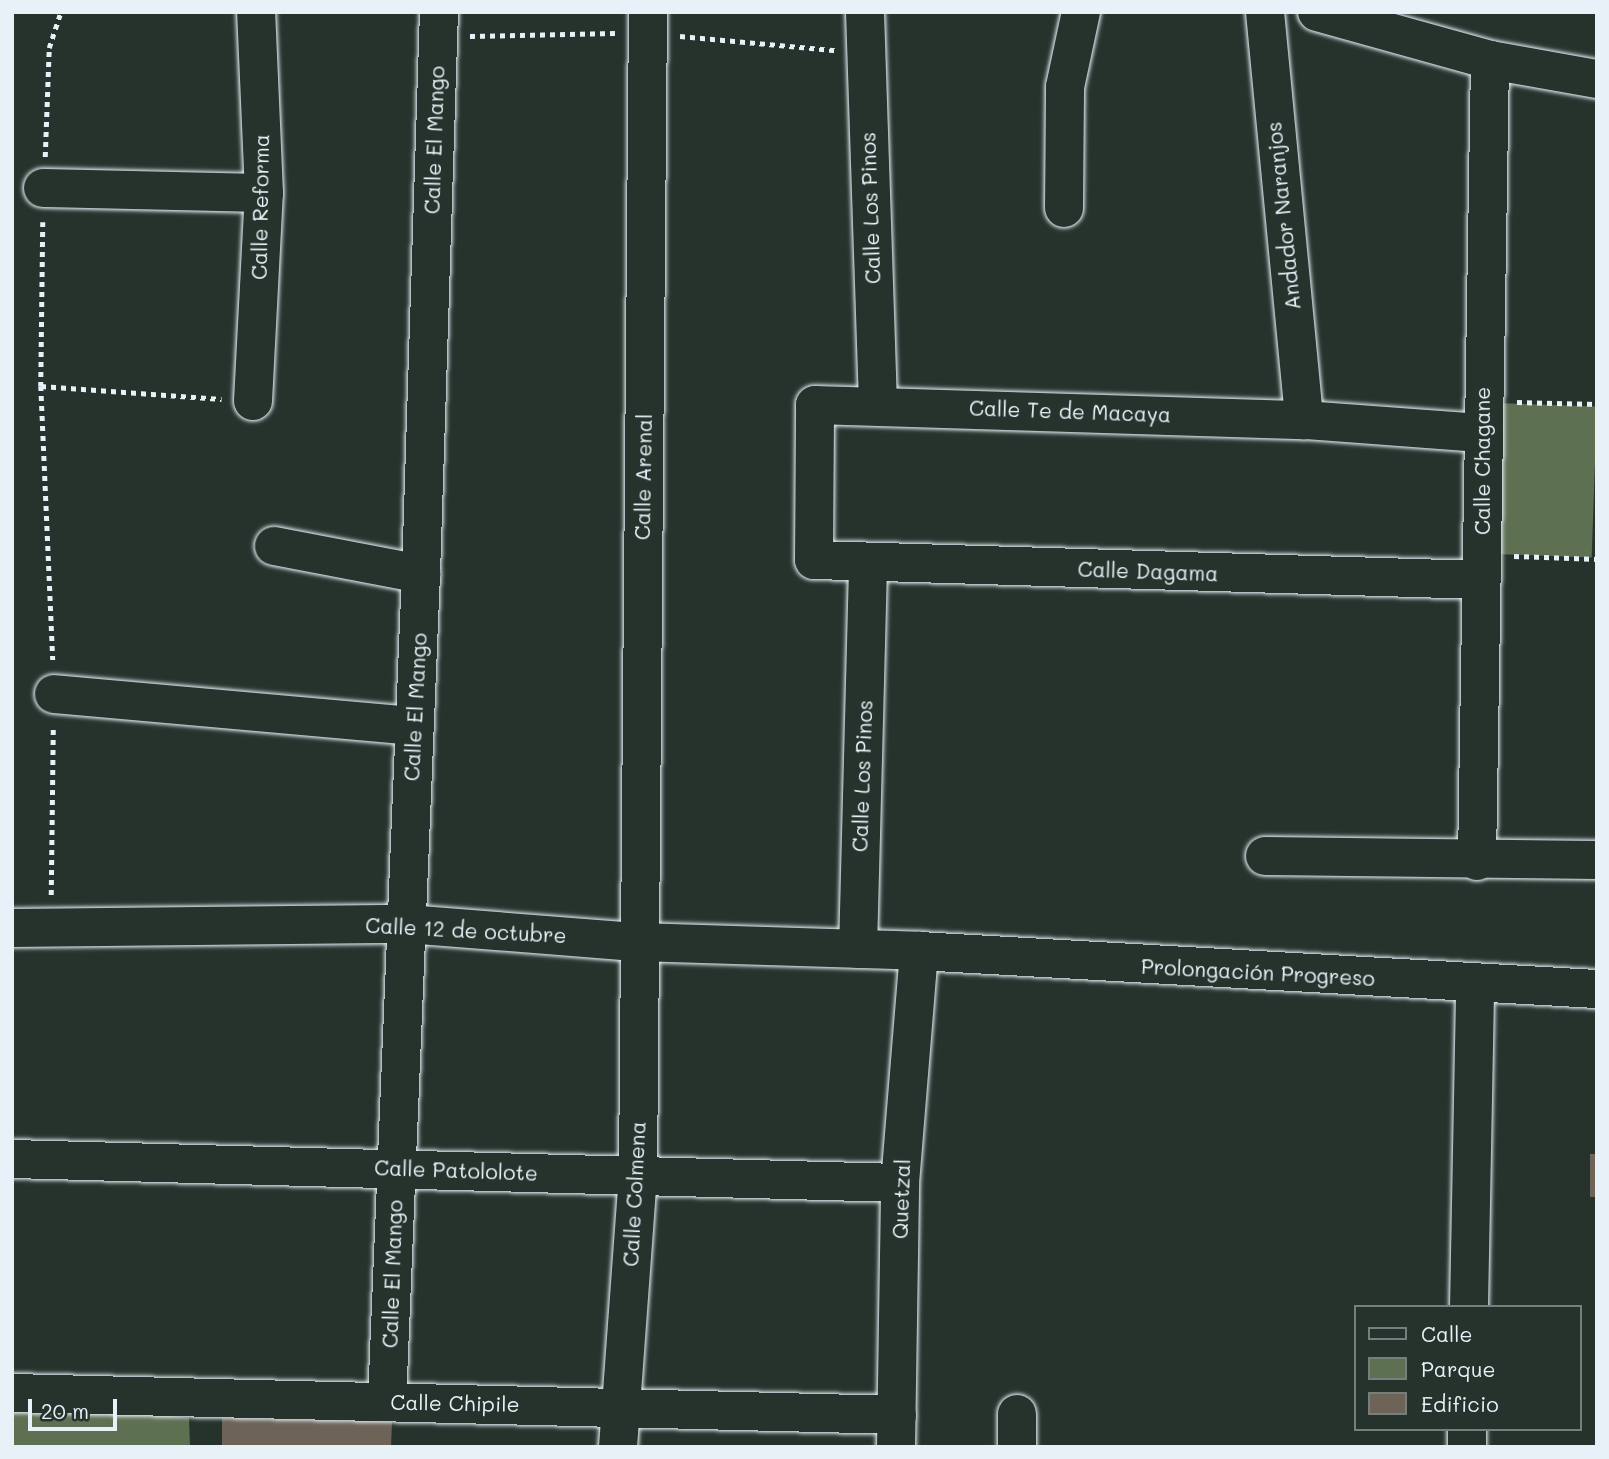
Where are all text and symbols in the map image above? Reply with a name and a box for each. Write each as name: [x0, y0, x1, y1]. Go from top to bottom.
street label: Calle El Mango: [419, 65, 449, 215]
street label: Andador Naranjos: [1261, 121, 1305, 311]
street label: Calle Los Pinos: [855, 131, 885, 285]
street label: Calle Reforma: [246, 134, 274, 280]
street label: Calle Chagane: [1469, 387, 1495, 535]
street label: Calle Te de Macaya: [969, 395, 1171, 427]
street label: Calle Arenal: [629, 414, 657, 540]
street label: Calle Dagama: [1077, 556, 1219, 586]
street label: Calle El Mango: [399, 632, 431, 782]
street label: Calle Los Pinos: [847, 699, 877, 853]
street label: Calle 12 de octubre: [365, 912, 567, 948]
street label: Prolongación Progreso: [1140, 953, 1376, 991]
street label: Calle Colmena: [618, 1121, 650, 1267]
street label: Calle Patololote: [374, 1155, 538, 1185]
street label: Quetzal: [887, 1159, 915, 1239]
street label: Calle El Mango: [377, 1199, 407, 1349]
legend: [1354, 1305, 1581, 1431]
text: Calle: [1421, 1320, 1473, 1347]
text: Parque: [1421, 1355, 1495, 1382]
scale bar: [32, 1386, 121, 1430]
street label: Calle Chipile: [390, 1389, 520, 1417]
text: Edificio: [1421, 1390, 1499, 1417]
text: 20 m: [41, 1397, 89, 1424]

